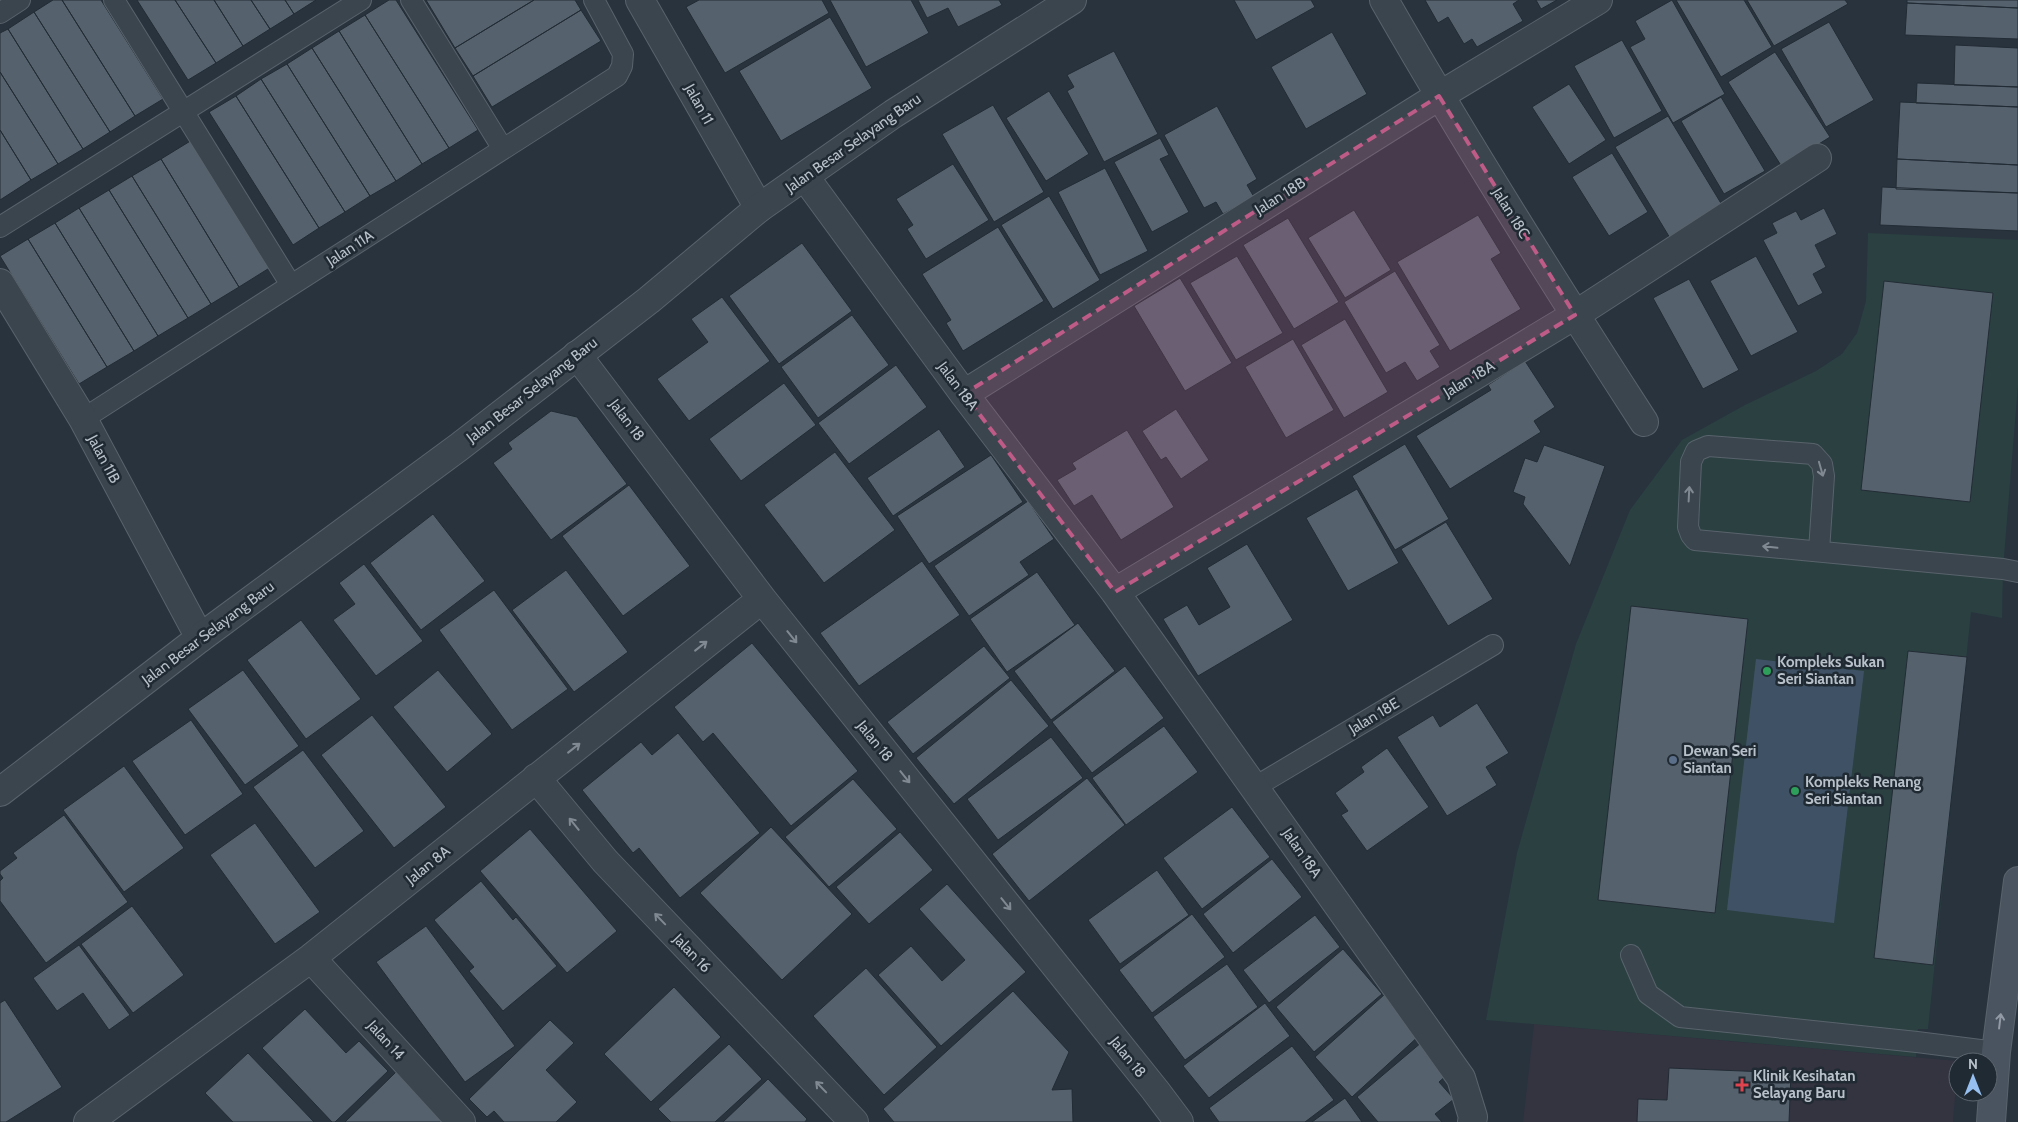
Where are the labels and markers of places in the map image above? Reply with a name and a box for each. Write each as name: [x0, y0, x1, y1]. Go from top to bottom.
place label: Kompleks Sukan Seri Siantan: [1777, 653, 1884, 688]
marker: Kompleks Sukan Seri Siantan: [1761, 665, 1773, 677]
place label: Dewan Seri Siantan: [1683, 742, 1756, 777]
marker: Dewan Seri Siantan: [1667, 754, 1679, 766]
place label: Kompleks Renang Seri Siantan: [1805, 773, 1921, 808]
marker: Kompleks Renang Seri Siantan: [1789, 785, 1801, 797]
place label: Klinik Kesihatan Selayang Baru: [1753, 1067, 1856, 1102]
marker: Klinik Kesihatan Selayang Baru: [1735, 1078, 1749, 1092]

